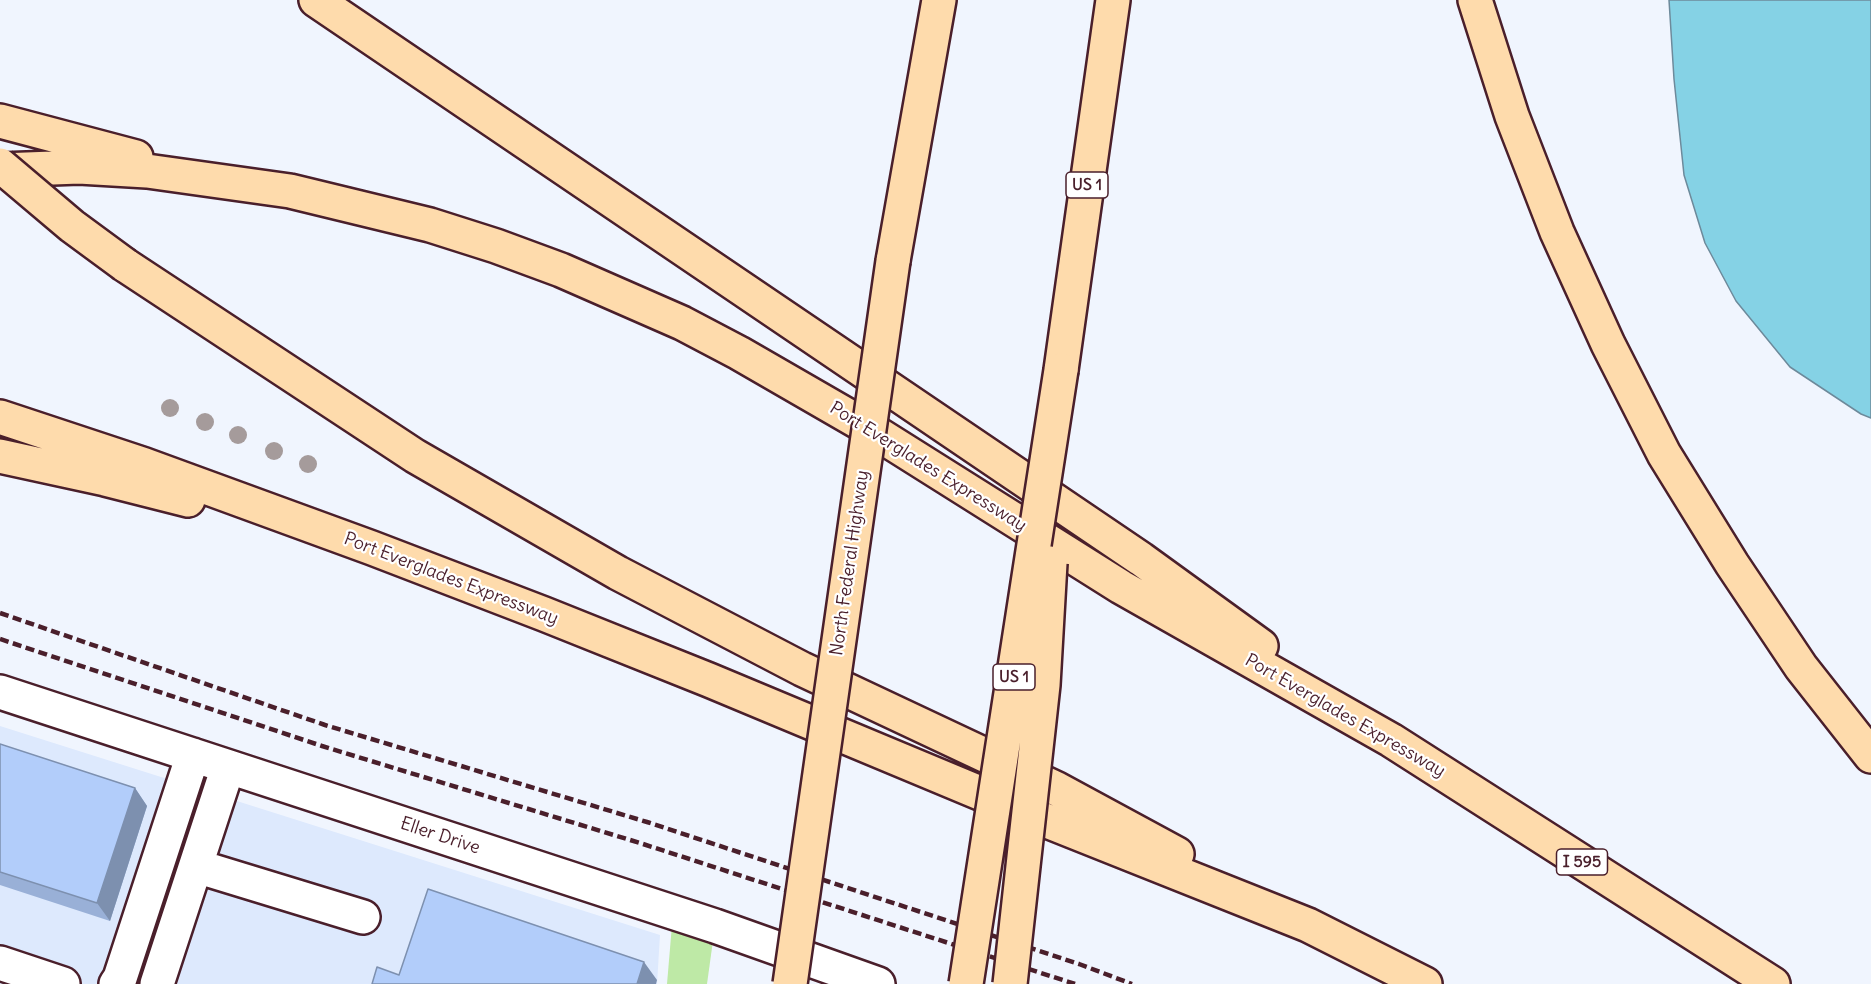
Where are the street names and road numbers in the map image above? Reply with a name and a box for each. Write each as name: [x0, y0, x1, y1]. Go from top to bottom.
road number: US 1: [1066, 172, 1108, 198]
street label: Port Everglades Expressway: [826, 397, 1030, 537]
street label: North Federal Highway: [826, 469, 874, 657]
street label: Port Everglades Expressway: [341, 528, 561, 630]
street label: Port Everglades Expressway: [1241, 650, 1449, 782]
road number: US 1: [993, 664, 1035, 690]
street label: Eller Drive: [397, 813, 483, 859]
road number: I 595: [1556, 849, 1608, 875]

